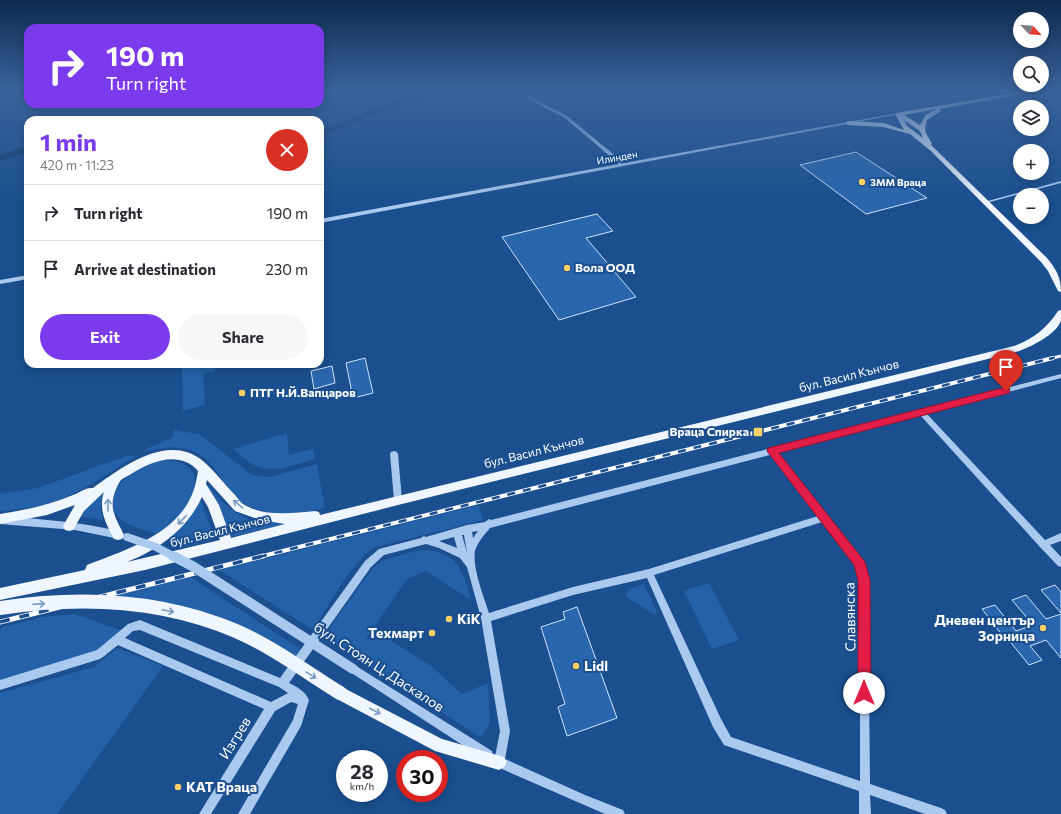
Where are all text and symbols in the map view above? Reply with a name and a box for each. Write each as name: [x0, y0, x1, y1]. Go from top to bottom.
north arrow: [1013, 12, 1049, 48]
map controls: [1013, 12, 1049, 224]
text: 190 m: [106, 38, 184, 72]
icon: right: [40, 40, 92, 92]
button: search: [1013, 56, 1049, 92]
text: Turn right: [106, 72, 186, 94]
button: layers: [1013, 100, 1049, 136]
text: 1 min: [40, 127, 97, 156]
button: close: [266, 129, 308, 171]
button: +: [1013, 144, 1049, 180]
street label: Илинден: [595, 147, 639, 167]
text: 420 m · 11:23: [40, 157, 114, 173]
place label: ЗММ Враца: [870, 176, 926, 188]
marker: ЗММ Враца: [857, 177, 867, 187]
button: −: [1013, 188, 1049, 224]
icon: right: [40, 202, 62, 224]
text: Turn right: [74, 204, 143, 222]
text: 190 m: [267, 204, 308, 222]
icon: arrive: [40, 258, 62, 280]
text: Arrive at destination: [74, 260, 216, 278]
text: 230 m: [265, 260, 308, 278]
place label: Вола ООД: [575, 260, 635, 274]
marker: Вола ООД: [562, 263, 572, 273]
button: Exit: [40, 314, 170, 360]
button: Share: [178, 314, 308, 360]
pin: [989, 350, 1023, 391]
street label: бул. Васил Кънчов: [797, 356, 900, 394]
icon: arrive: [995, 356, 1017, 378]
place label: ПТГ Н.Й.Вапцаров: [250, 385, 356, 399]
marker: ПТГ Н.Й.Вапцаров: [237, 388, 247, 398]
place label: Враца Спирка: [670, 424, 749, 438]
marker: Враца Спирка: [752, 426, 764, 438]
street label: бул. Васил Кънчов: [482, 432, 585, 470]
one-way arrow: [104, 499, 112, 512]
one-way arrow: [232, 499, 243, 508]
street label: бул. Васил Кънчов: [168, 511, 271, 549]
one-way arrow: [177, 515, 187, 525]
street label: Славянска: [840, 582, 859, 652]
one-way arrow: [32, 600, 45, 607]
one-way arrow: [161, 607, 174, 615]
place label: KiK: [457, 610, 481, 627]
place label: Дневен център Зорница: [934, 611, 1035, 644]
marker: KiK: [444, 614, 454, 624]
street label: бул. Стоян Ц. Даскалов: [311, 618, 448, 715]
marker: Дневен център Зорница: [1038, 623, 1048, 633]
place label: Техмарт: [368, 624, 424, 641]
marker: Техмарт: [427, 628, 437, 638]
place label: Lidl: [584, 657, 608, 674]
marker: Lidl: [571, 661, 581, 671]
one-way arrow: [305, 671, 316, 679]
position arrow: [843, 672, 885, 714]
one-way arrow: [368, 708, 380, 716]
street label: Изгрев: [215, 714, 254, 762]
speed limit sign: 30: [396, 750, 448, 802]
text: 28: [350, 759, 374, 783]
place label: КАТ Враца: [186, 778, 257, 795]
text: km/h: [350, 780, 374, 792]
marker: КАТ Враца: [173, 782, 183, 792]

